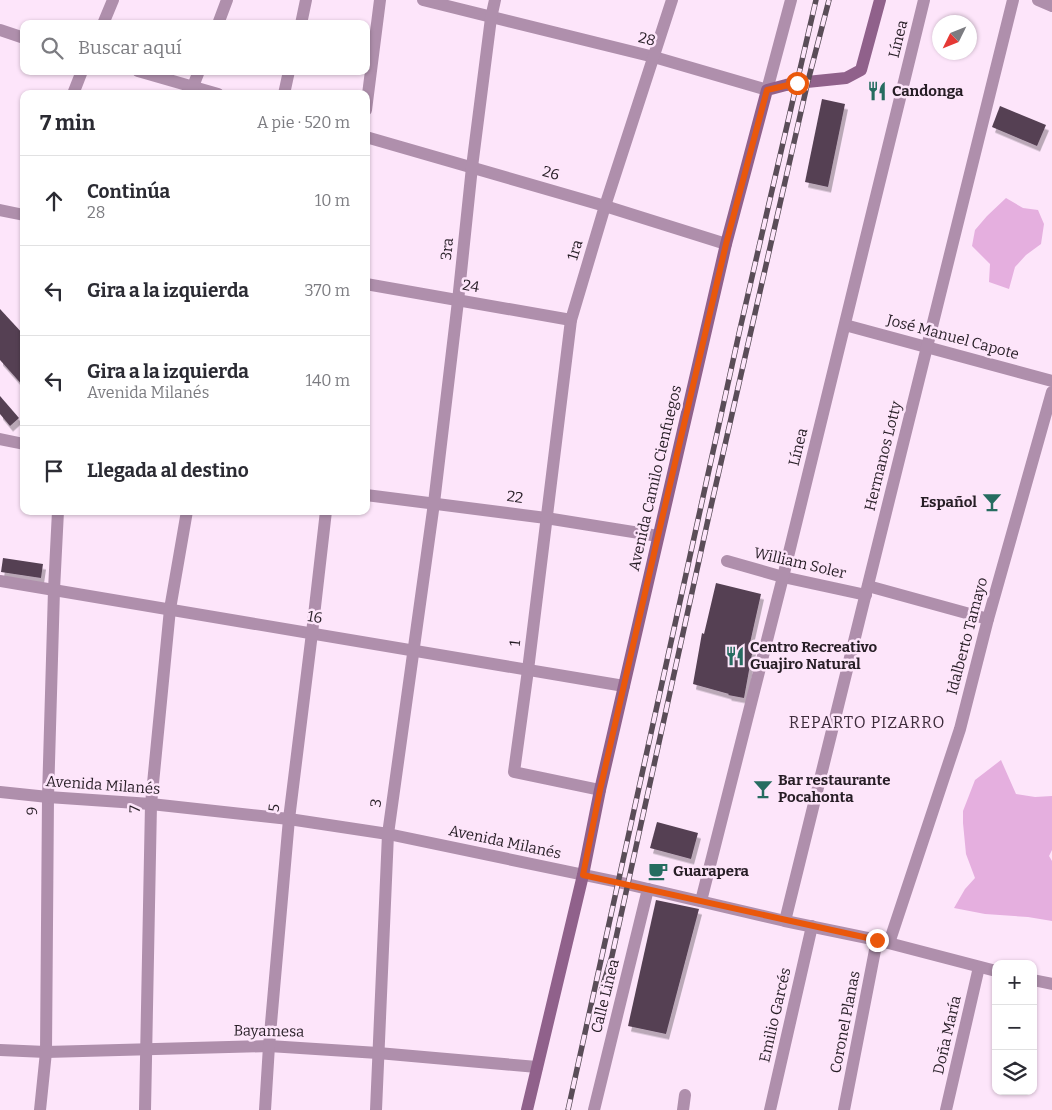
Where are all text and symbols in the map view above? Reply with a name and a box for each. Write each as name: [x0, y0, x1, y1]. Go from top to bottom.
north arrow: [932, 15, 977, 60]
street label: Línea: [885, 18, 911, 60]
search box: [20, 20, 370, 75]
street label: 28: [636, 28, 658, 50]
icon: search: [38, 34, 66, 62]
text: Buscar aquí: [78, 36, 182, 59]
route start: [786, 72, 809, 95]
restaurant icon: Candonga: [866, 80, 888, 102]
place label: Candonga: [892, 82, 964, 100]
text: 7 min: [40, 110, 95, 136]
text: A pie · 520 m: [257, 113, 350, 132]
street label: 26: [540, 162, 562, 184]
text: Continúa: [87, 180, 170, 203]
icon: ahead: [40, 187, 68, 215]
text: 10 m: [315, 191, 350, 210]
text: 28: [87, 203, 105, 222]
street label: 3ra: [437, 237, 457, 261]
street label: 1ra: [563, 238, 587, 262]
street label: 24: [461, 276, 481, 296]
icon: left: [40, 277, 68, 305]
text: Gira a la izquierda: [87, 279, 249, 302]
text: 370 m: [304, 281, 350, 300]
street label: José Manuel Capote: [884, 310, 1021, 363]
text: Gira a la izquierda: [87, 360, 249, 383]
icon: left: [40, 367, 68, 395]
text: 140 m: [305, 371, 350, 390]
text: Avenida Milanés: [87, 383, 209, 402]
street label: Avenida Camilo Cienfuegos: [625, 383, 685, 573]
street label: Hermanos Lotty: [861, 399, 905, 513]
street label: Línea: [785, 426, 811, 468]
icon: arrive: [40, 457, 68, 485]
text: Llegada al destino: [87, 459, 249, 482]
street label: 22: [506, 487, 524, 507]
bar icon: Español: [981, 491, 1003, 513]
place label: Español: [920, 493, 977, 511]
street label: William Soler: [752, 544, 848, 582]
street label: Idalberto Tamayo: [943, 575, 991, 697]
street label: 16: [306, 607, 324, 627]
place label: Centro Recreativo Guajiro Natural: [750, 638, 878, 673]
street label: 1: [506, 639, 524, 647]
restaurant icon: Centro Recreativo Guajiro Natural: [724, 645, 746, 667]
district label: REPARTO PIZARRO: [789, 713, 945, 732]
place label: Bar restaurante Pocahonta: [778, 771, 890, 806]
street label: Avenida Milanés: [45, 772, 161, 798]
bar icon: Bar restaurante Pocahonta: [752, 778, 774, 800]
street label: 3: [366, 798, 386, 808]
street label: 5: [265, 803, 283, 813]
street label: 7: [126, 804, 144, 813]
street label: 9: [23, 806, 41, 816]
street label: Avenida Milanés: [447, 821, 563, 863]
cafe icon: Guarapera: [647, 860, 669, 882]
place label: Guarapera: [673, 862, 750, 880]
route end: [866, 929, 889, 952]
street label: Calle Linea: [587, 957, 623, 1035]
map controls: [992, 960, 1037, 1095]
button: +: [992, 960, 1037, 1005]
street label: Emilio Garcés: [755, 966, 795, 1064]
street label: Coronel Planas: [826, 969, 864, 1075]
street label: Doña María: [929, 994, 965, 1076]
button: −: [992, 1005, 1037, 1050]
street label: Bayamesa: [233, 1021, 305, 1041]
button: layers: [992, 1050, 1037, 1095]

